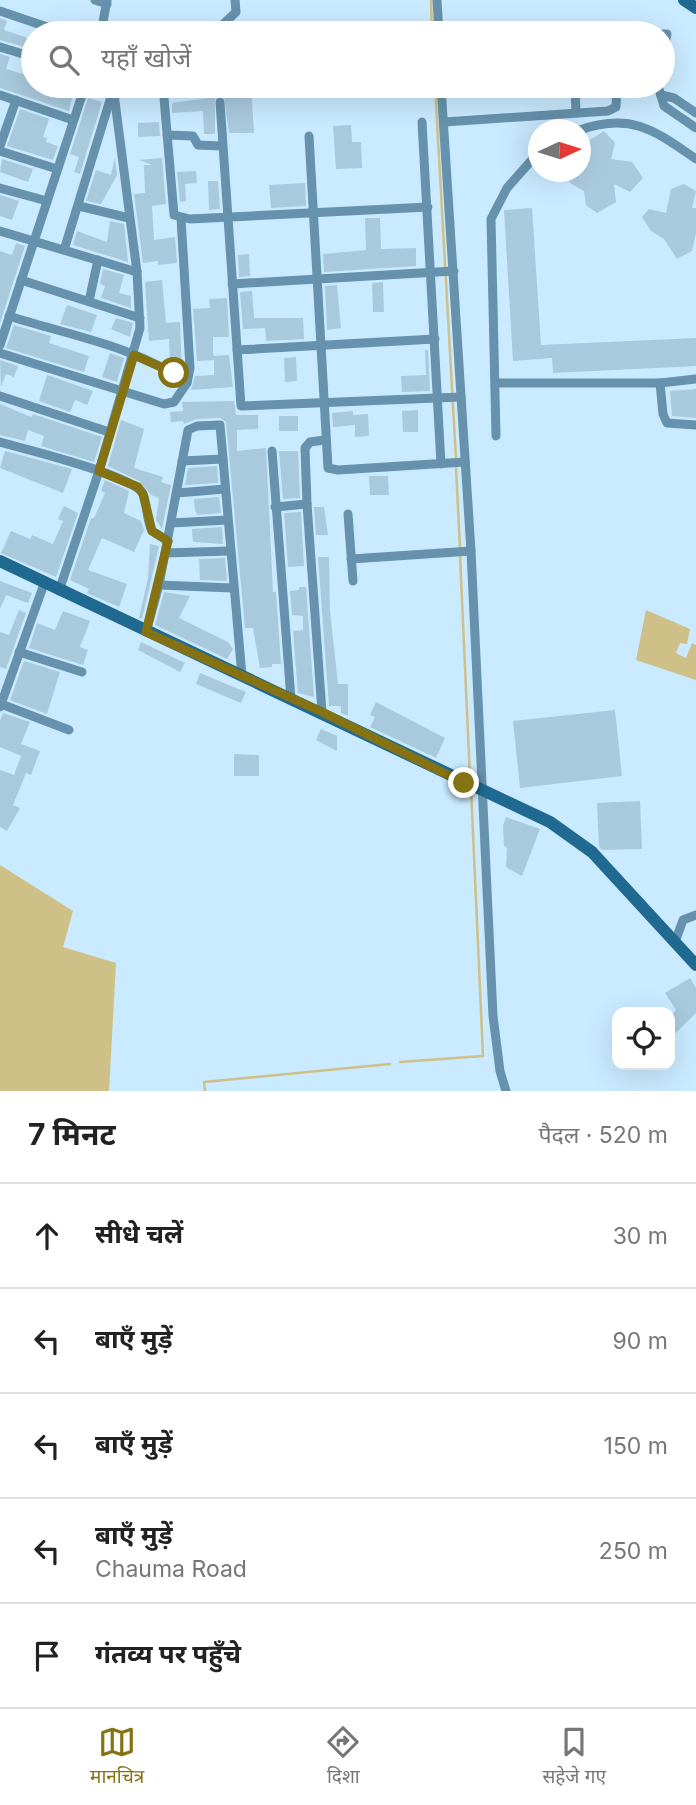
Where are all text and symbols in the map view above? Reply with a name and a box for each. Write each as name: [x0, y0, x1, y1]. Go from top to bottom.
search box: [21, 21, 675, 98]
icon: search: [45, 41, 83, 79]
text: यहाँ खोजें: [101, 42, 191, 73]
north arrow: [528, 119, 591, 182]
route start: [158, 357, 189, 388]
route end: [448, 767, 479, 798]
map controls: [612, 1007, 675, 1070]
button: locate: [612, 1007, 675, 1070]
text: 7 मिनट: [28, 1116, 116, 1152]
text: पैदल · 520 m: [538, 1121, 668, 1149]
icon: ahead: [28, 1217, 66, 1255]
text: सीधे चलें: [95, 1218, 183, 1249]
text: 30 m: [613, 1222, 668, 1250]
icon: left: [28, 1322, 66, 1360]
text: बाएँ मुड़ें: [95, 1323, 172, 1354]
text: 90 m: [613, 1327, 668, 1355]
icon: left: [28, 1427, 66, 1465]
text: बाएँ मुड़ें: [95, 1428, 172, 1459]
text: 150 m: [604, 1432, 668, 1460]
text: बाएँ मुड़ें: [95, 1519, 172, 1550]
icon: left: [28, 1532, 66, 1570]
text: 250 m: [599, 1537, 668, 1565]
text: Chauma Road: [95, 1555, 247, 1583]
icon: arrive: [28, 1637, 66, 1675]
text: गंतव्य पर पहुँचे: [95, 1638, 241, 1669]
tab: मानचित्र: [90, 1723, 144, 1791]
tab: दिशा: [324, 1723, 362, 1791]
tab: सहेजे गए: [542, 1723, 606, 1791]

